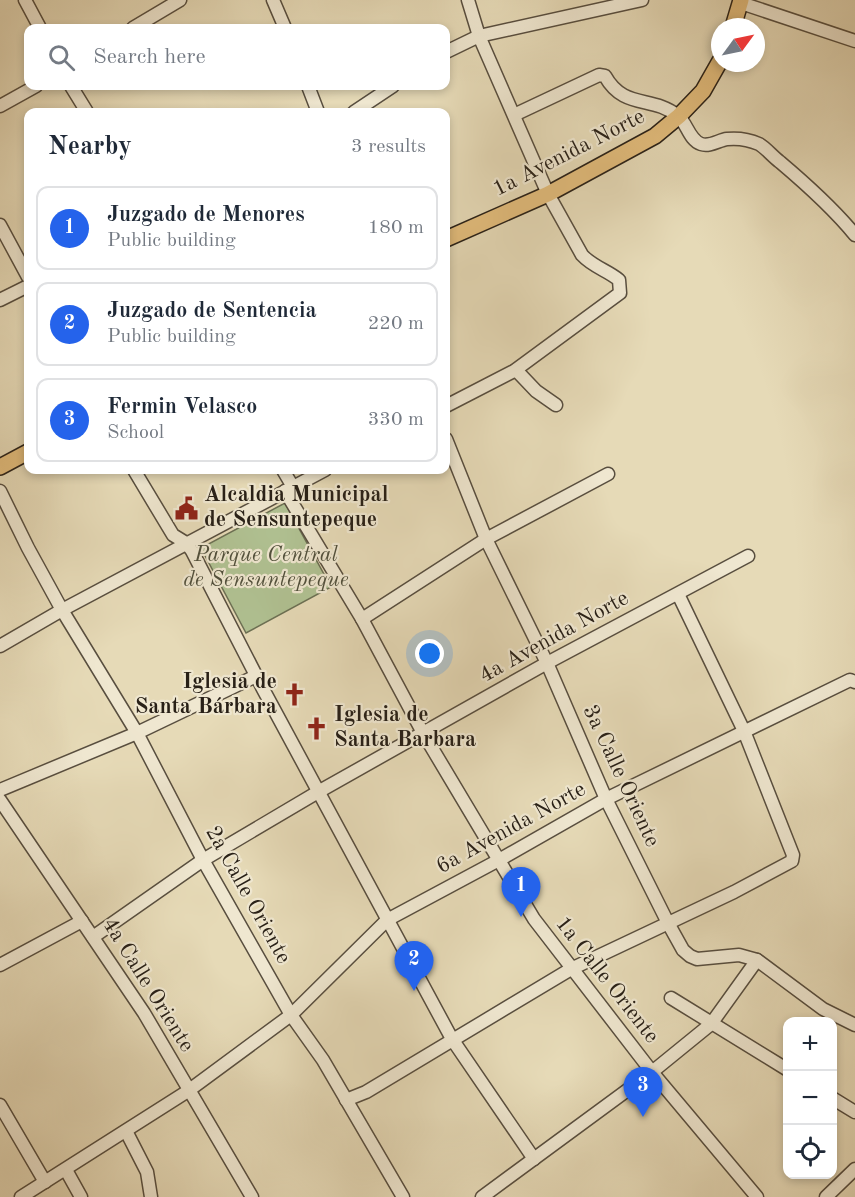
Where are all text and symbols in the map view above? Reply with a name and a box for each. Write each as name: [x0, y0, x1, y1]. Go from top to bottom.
north arrow: [711, 18, 765, 72]
search box: [24, 24, 450, 90]
icon: search: [45, 41, 78, 74]
text: Search here: [93, 46, 206, 68]
street label: 1a Avenida Norte: [490, 105, 648, 201]
text: Nearby: [48, 134, 132, 160]
text: 3 results: [351, 137, 426, 157]
text: Juzgado de Menores: [107, 204, 305, 226]
text: 1: [64, 218, 75, 238]
text: 180 m: [368, 218, 424, 238]
text: Public building: [107, 231, 236, 251]
text: Juzgado de Sentencia: [107, 300, 317, 322]
text: 2: [64, 314, 75, 334]
text: 220 m: [368, 314, 424, 334]
text: Public building: [107, 327, 236, 347]
text: Fermin Velasco: [107, 396, 257, 418]
text: 3: [64, 410, 75, 430]
text: 330 m: [368, 410, 424, 430]
text: School: [107, 423, 164, 443]
place label: Alcaldia Municipal de Sensuntepeque: [204, 484, 389, 531]
public building icon: Alcaldia Municipal de Sensuntepeque: [173, 495, 199, 521]
park label: Parque Central de Sensuntepeque: [183, 544, 349, 591]
street label: 4a Avenida Norte: [476, 587, 632, 687]
your location: [415, 639, 444, 668]
place label: Iglesia de Santa Bárbara: [135, 671, 277, 718]
church icon: Iglesia de Santa Bárbara: [282, 682, 308, 708]
street label: 3a Calle Oriente: [579, 702, 663, 850]
place label: Iglesia de Santa Barbara: [334, 704, 476, 751]
church icon: Iglesia de Santa Barbara: [303, 715, 329, 741]
street label: 6a Avenida Norte: [433, 778, 589, 878]
street label: 2a Calle Oriente: [201, 822, 295, 968]
pin: 1: [502, 868, 540, 917]
street label: 1a Calle Oriente: [551, 913, 663, 1047]
street label: 4a Calle Oriente: [98, 914, 198, 1056]
pin: 2: [394, 942, 434, 991]
map controls: [783, 1017, 837, 1179]
button: +: [783, 1017, 837, 1071]
pin: 3: [624, 1068, 662, 1117]
button: −: [783, 1071, 837, 1125]
button: locate: [783, 1125, 837, 1179]

